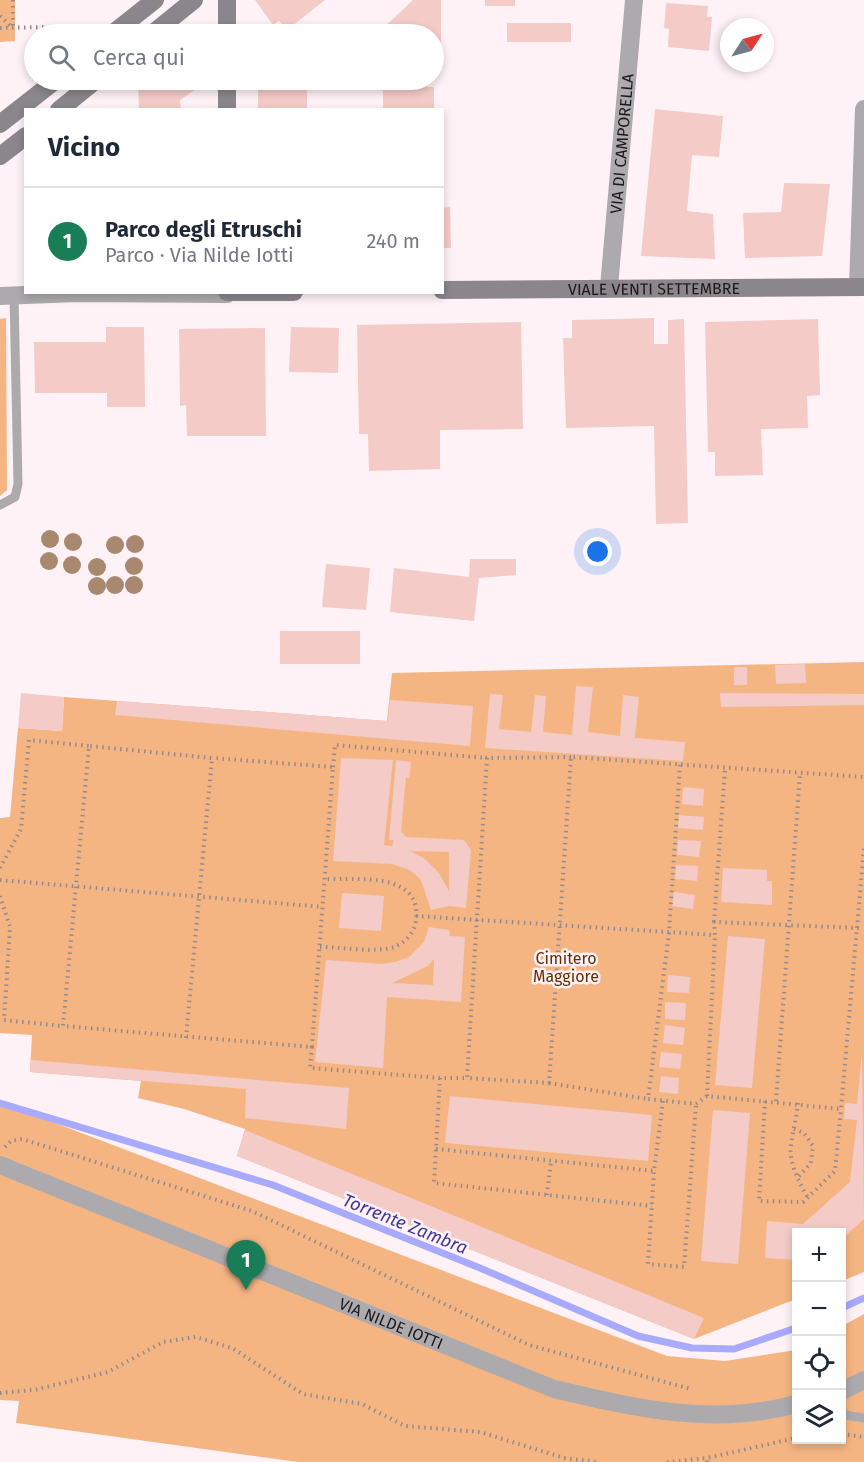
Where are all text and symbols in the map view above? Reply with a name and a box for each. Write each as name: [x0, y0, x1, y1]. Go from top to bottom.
north arrow: [720, 18, 774, 72]
search box: [24, 24, 444, 90]
icon: search: [45, 41, 78, 74]
text: Cerca qui: [93, 44, 185, 71]
street label: VIA DI CAMPORELLA: [606, 72, 637, 214]
text: Vicino: [48, 132, 120, 163]
text: Parco degli Etruschi: [105, 216, 302, 243]
text: 1: [63, 229, 72, 253]
text: 240 m: [366, 229, 420, 253]
text: Parco · Via Nilde Iotti: [105, 243, 294, 267]
street label: VIALE VENTI SETTEMBRE: [568, 278, 740, 299]
your location: [583, 537, 612, 566]
park label: Cimitero Maggiore: [533, 949, 599, 986]
water label: Torrente Zambra: [339, 1189, 471, 1259]
map controls: [792, 1228, 846, 1444]
button: +: [792, 1228, 846, 1282]
pin: 1: [226, 1240, 266, 1290]
button: −: [792, 1282, 846, 1336]
street label: VIA NILDE IOTTI: [337, 1294, 446, 1353]
button: locate: [792, 1336, 846, 1390]
button: layers: [792, 1390, 846, 1444]

